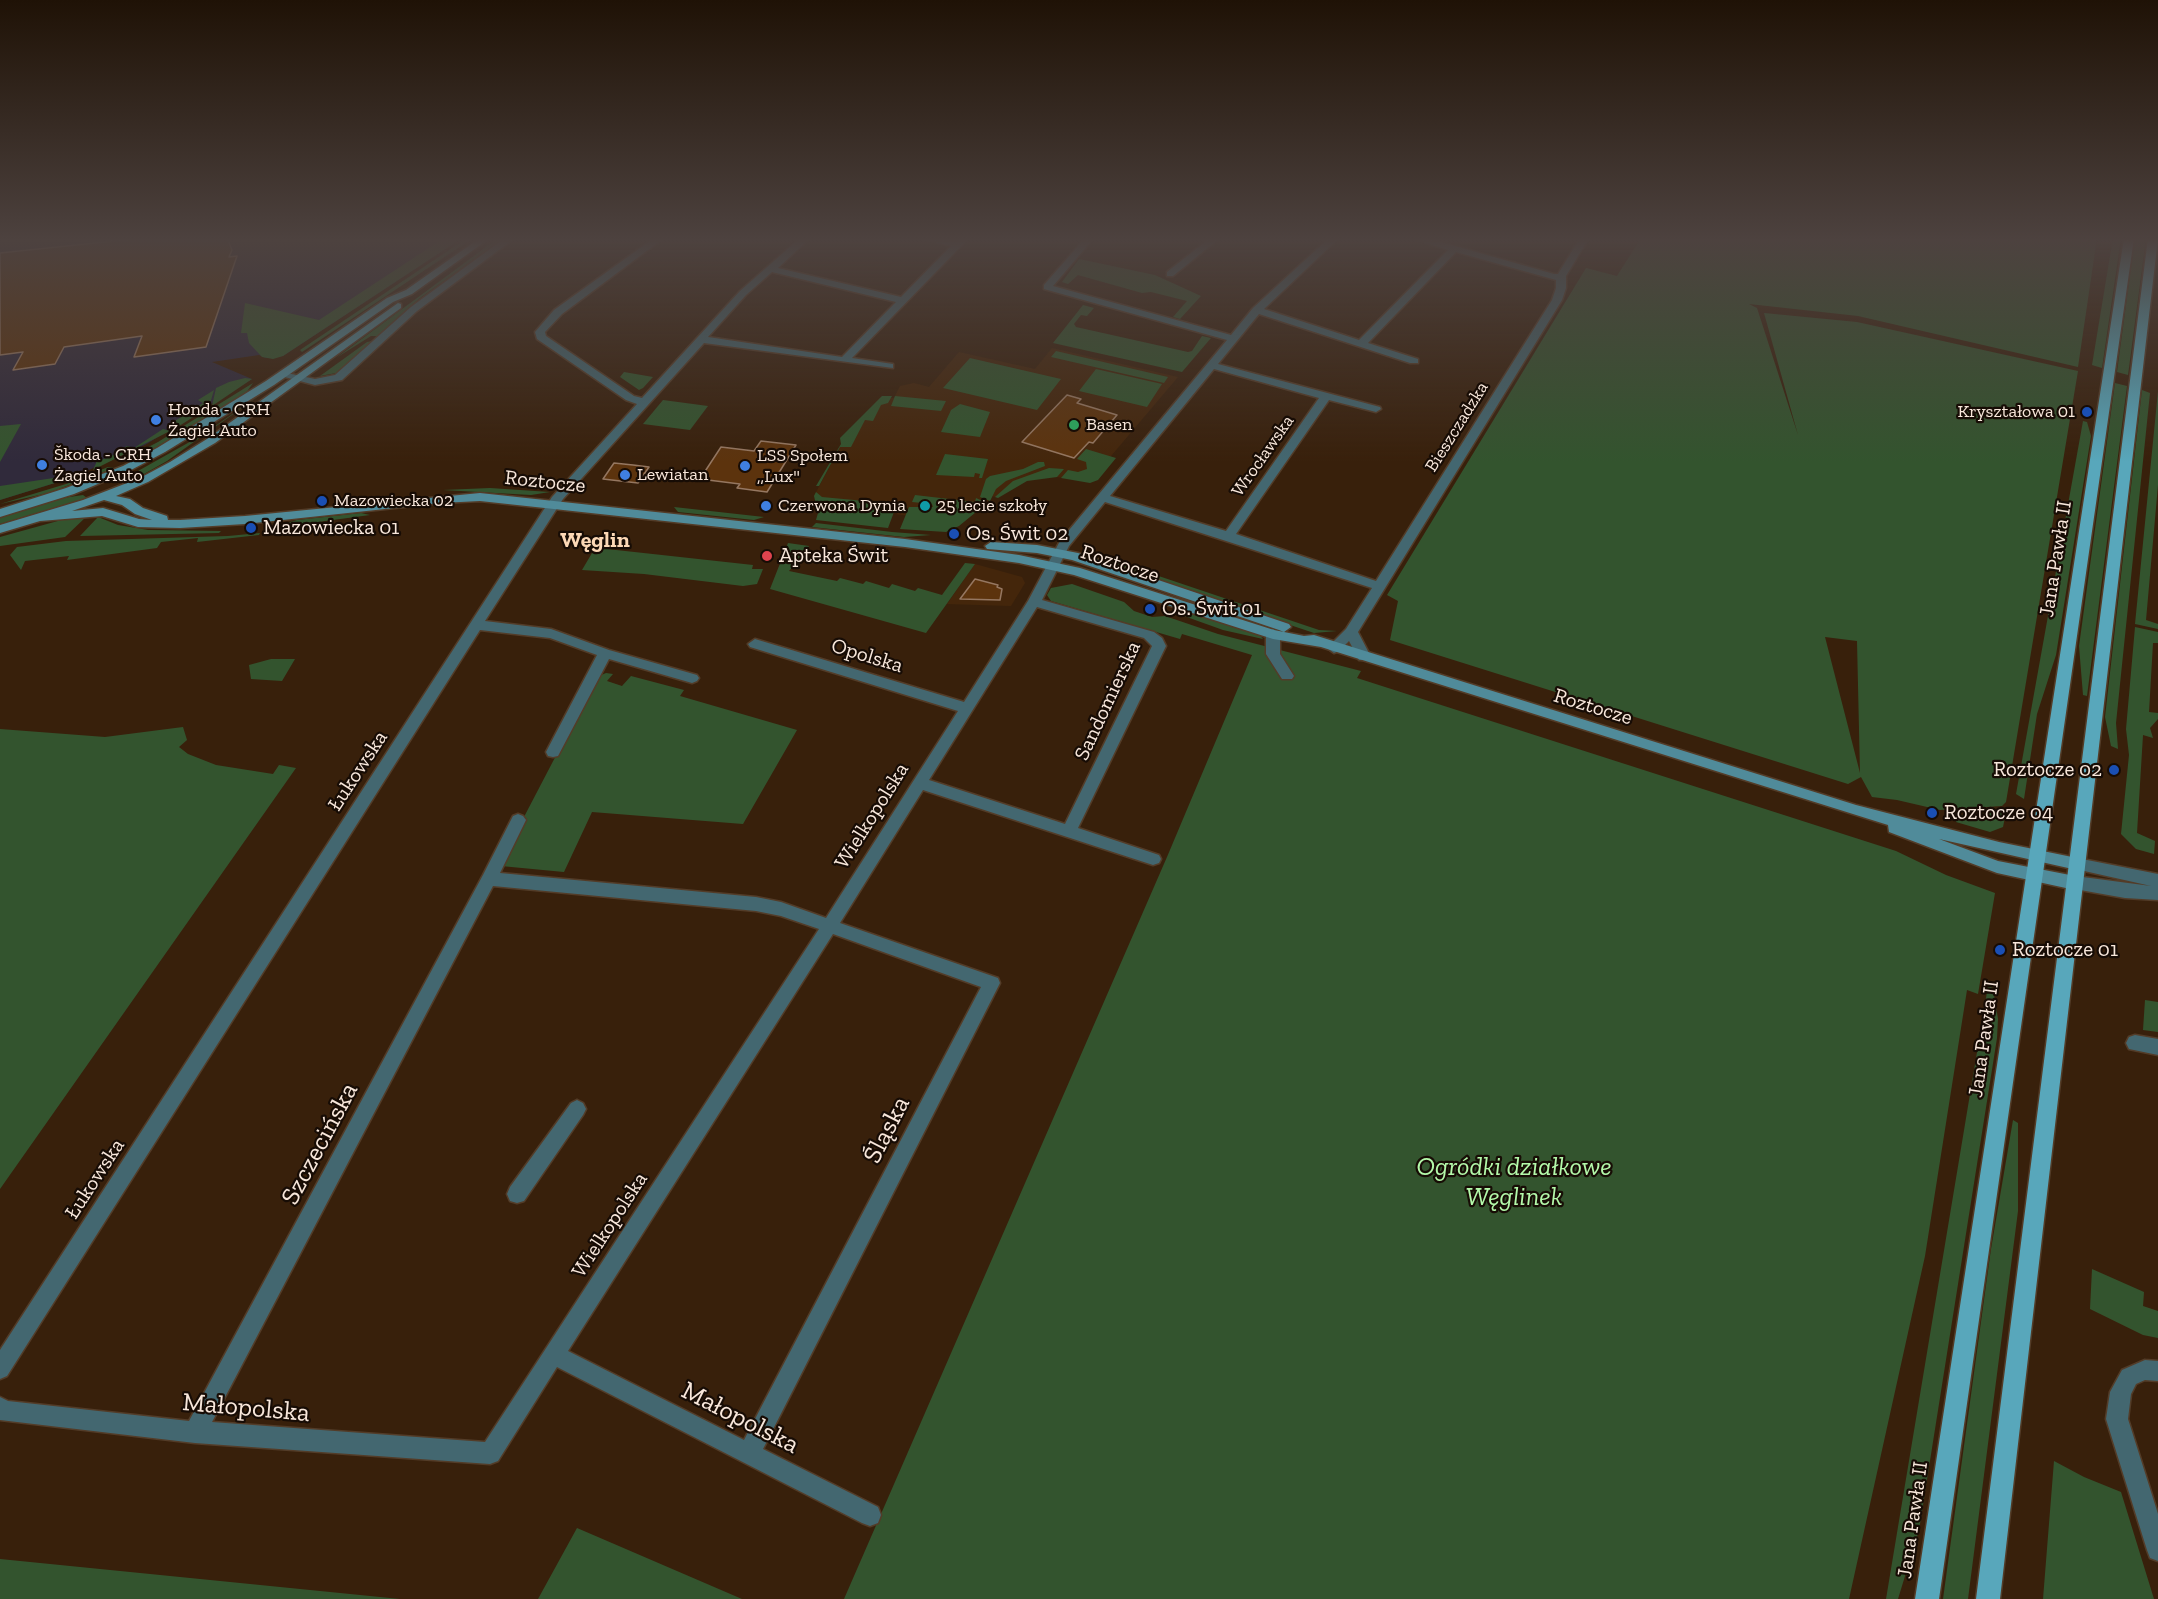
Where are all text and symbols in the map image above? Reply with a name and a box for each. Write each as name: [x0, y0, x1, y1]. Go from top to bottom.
street label: Bieszczadzka: [1421, 378, 1493, 476]
place label: Honda - CRH Żagiel Auto: [168, 399, 270, 442]
place label: Kryształowa 01: [1957, 401, 2075, 423]
marker: Kryształowa 01: [2080, 405, 2094, 419]
street label: Wrocławska: [1227, 411, 1299, 501]
marker: Honda - CRH Żagiel Auto: [149, 413, 163, 427]
place label: Basen: [1086, 414, 1132, 436]
marker: Basen: [1067, 418, 1081, 432]
place label: Škoda - CRH Żagiel Auto: [54, 444, 151, 486]
place label: LSS Społem ,,Lux": [757, 445, 848, 488]
marker: Škoda - CRH Żagiel Auto: [35, 458, 49, 472]
marker: LSS Społem ,,Lux": [738, 459, 752, 473]
place label: Lewiatan: [637, 464, 708, 486]
street label: Roztocze: [503, 465, 587, 499]
marker: Lewiatan: [618, 468, 632, 482]
place label: Mazowiecka 02: [334, 490, 453, 512]
marker: Mazowiecka 02: [315, 494, 329, 508]
place label: Czerwona Dynia: [778, 495, 906, 517]
place label: 25 lecie szkoły: [937, 495, 1047, 517]
marker: Czerwona Dynia: [759, 499, 773, 513]
marker: 25 lecie szkoły: [918, 499, 932, 513]
street label: Jana Pawła II: [2034, 499, 2078, 619]
place label: Mazowiecka 01: [263, 515, 399, 541]
marker: Mazowiecka 01: [244, 521, 258, 535]
place label: Os. Świt 02: [966, 521, 1068, 547]
marker: Os. Świt 02: [947, 527, 961, 541]
district label: Węglin: [560, 528, 630, 554]
street label: Roztocze: [1078, 539, 1162, 589]
place label: Apteka Świt: [779, 543, 888, 569]
marker: Apteka Świt: [760, 549, 774, 563]
place label: Os. Świt 01: [1162, 596, 1261, 622]
marker: Os. Świt 01: [1143, 602, 1157, 616]
street label: Opolska: [828, 633, 906, 679]
street label: Sandomierska: [1069, 637, 1147, 765]
street label: Roztocze: [1551, 683, 1635, 731]
street label: Łukowska: [323, 726, 393, 816]
place label: Roztocze 02: [1993, 757, 2102, 783]
street label: Wielkopolska: [829, 758, 915, 874]
marker: Roztocze 02: [2107, 763, 2121, 777]
place label: Roztocze 04: [1944, 800, 2053, 826]
marker: Roztocze 04: [1925, 806, 1939, 820]
place label: Roztocze 01: [2012, 937, 2118, 963]
marker: Roztocze 01: [1993, 943, 2007, 957]
street label: Jana Pawła II: [1963, 979, 2005, 1099]
street label: Szczecińska: [275, 1078, 365, 1210]
street label: Śląska: [857, 1091, 917, 1169]
street label: Łukowska: [60, 1134, 130, 1224]
park label: Ogródki działkowe Węglinek: [1416, 1152, 1612, 1214]
street label: Wielkopolska: [567, 1168, 653, 1282]
street label: Małopolska: [676, 1375, 804, 1461]
street label: Małopolska: [181, 1387, 311, 1429]
street label: Jana Pawła II: [1892, 1460, 1934, 1580]

